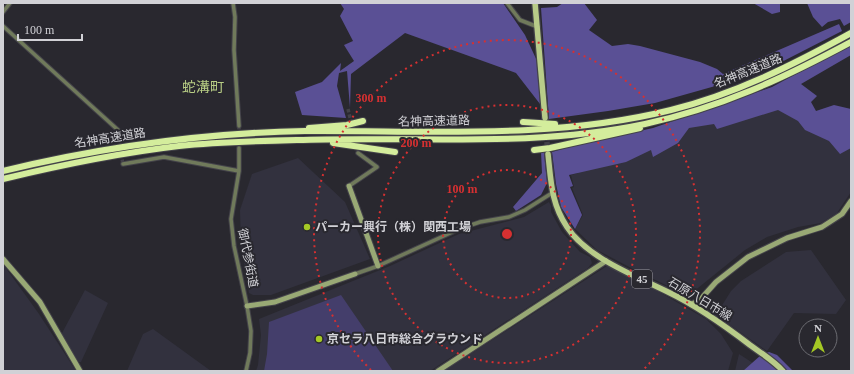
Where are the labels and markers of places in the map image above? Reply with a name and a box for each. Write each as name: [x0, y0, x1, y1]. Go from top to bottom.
place label: パーカー興行（株）関西工場: [315, 220, 471, 234]
marker: パーカー興行（株）関西工場: [302, 222, 312, 232]
centre of rings: [500, 227, 514, 241]
place label: 京セラ八日市総合グラウンド: [327, 332, 483, 346]
marker: 京セラ八日市総合グラウンド: [314, 334, 324, 344]

